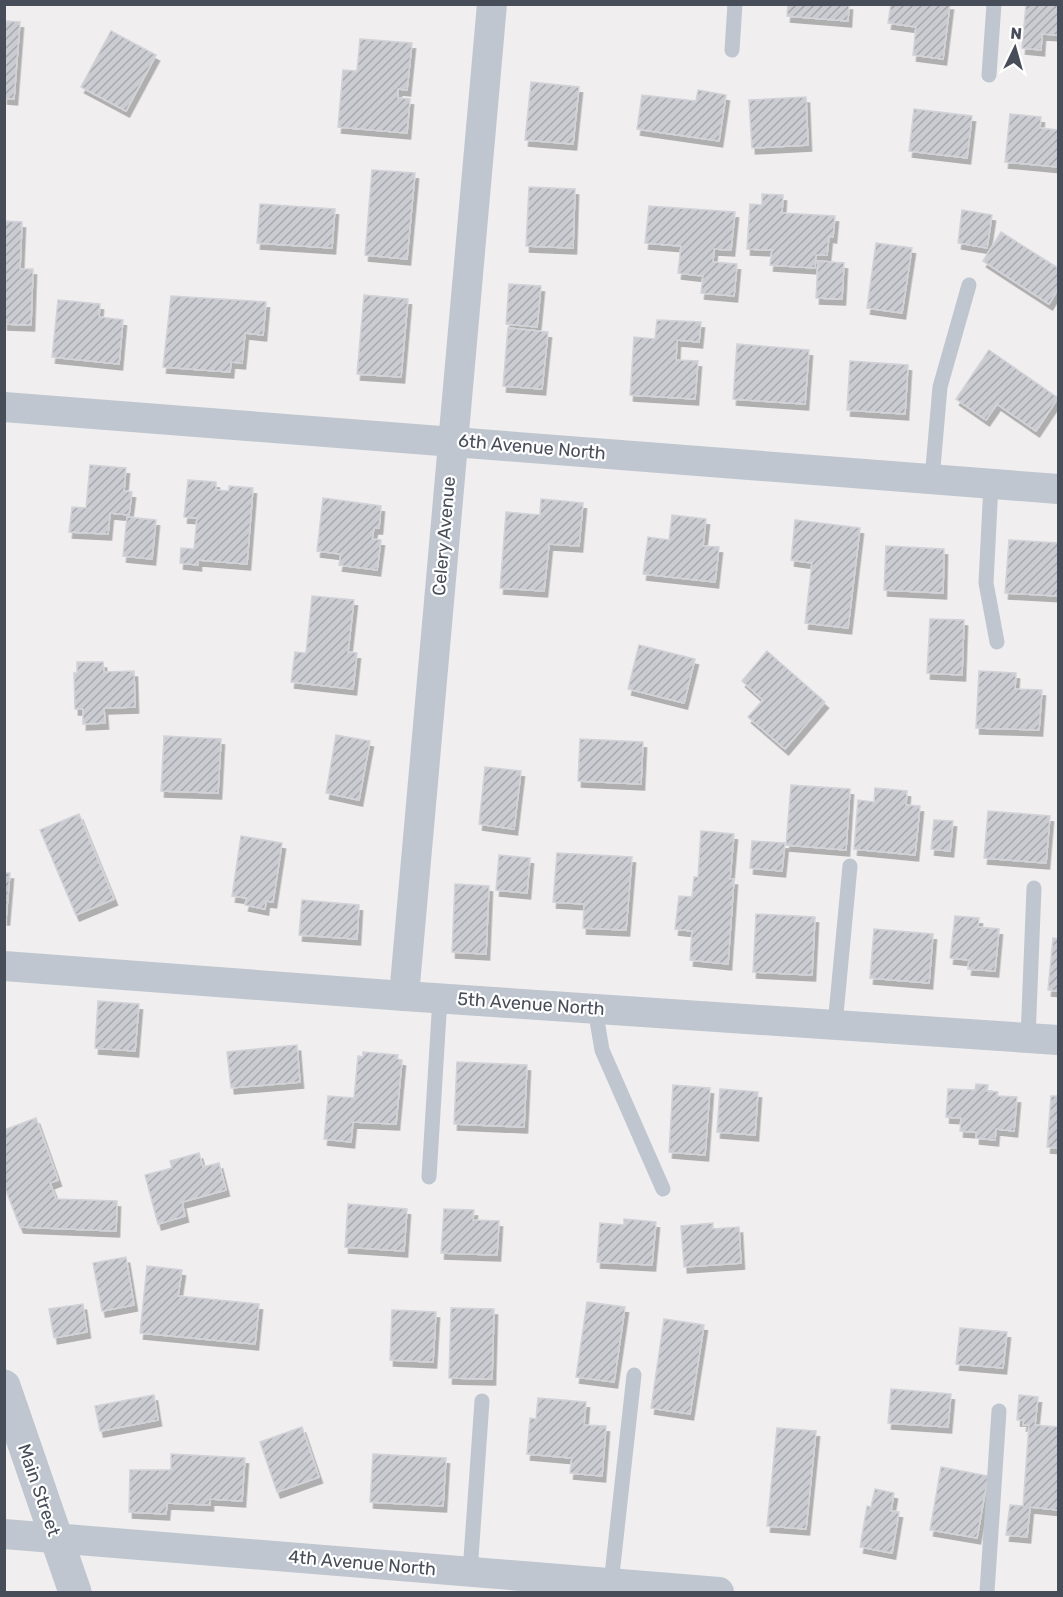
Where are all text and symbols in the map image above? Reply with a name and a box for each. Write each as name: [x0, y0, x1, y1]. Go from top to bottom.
north arrow: [985, 18, 1045, 78]
text: N: [1010, 24, 1023, 44]
street label: 6th Avenue North: [457, 430, 607, 464]
street label: Celery Avenue: [428, 475, 460, 597]
street label: 5th Avenue North: [457, 988, 605, 1020]
street label: Main Street: [13, 1441, 65, 1539]
street label: 4th Avenue North: [287, 1546, 437, 1580]

